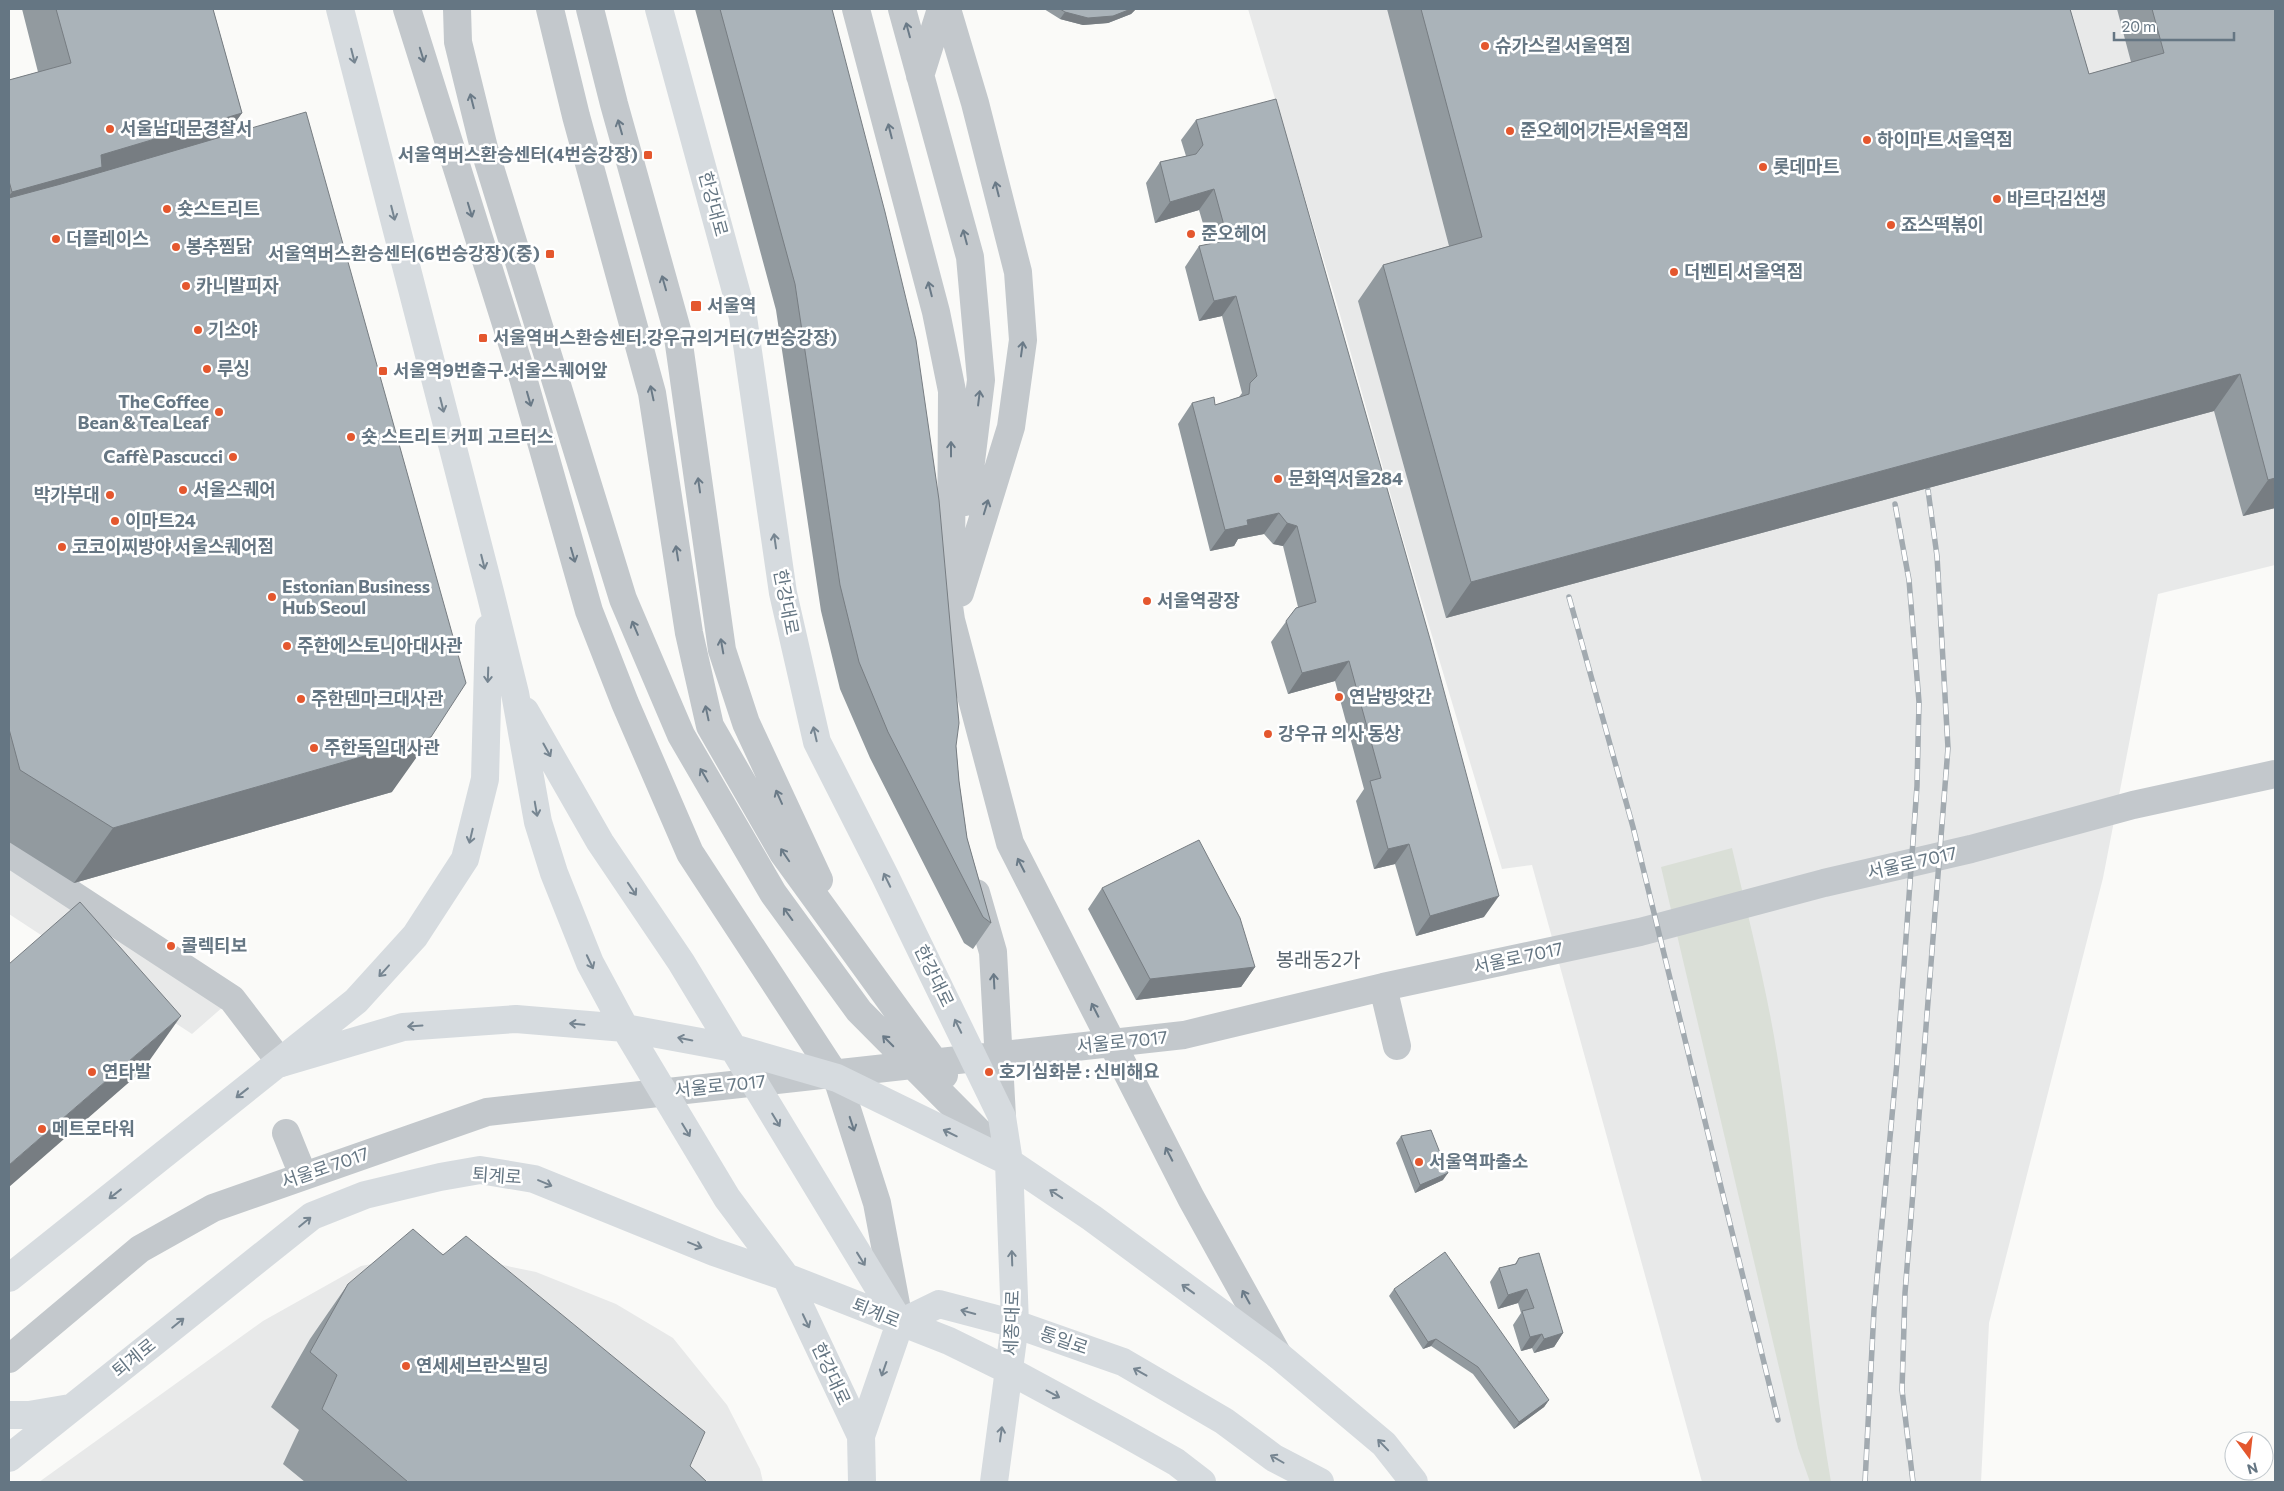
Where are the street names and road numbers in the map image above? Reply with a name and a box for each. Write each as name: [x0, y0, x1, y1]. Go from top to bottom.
street label: 한강대로: [695, 169, 733, 239]
street label: 한강대로: [770, 567, 804, 636]
street label: 서울로 7017: [1865, 841, 1959, 883]
street label: 서울로 7017: [1471, 937, 1565, 977]
street label: 한강대로: [910, 941, 959, 1010]
street label: 서울로 7017: [1075, 1025, 1169, 1057]
street label: 서울로 7017: [673, 1069, 767, 1101]
street label: 서울로 7017: [278, 1142, 372, 1192]
street label: 퇴계로: [472, 1162, 523, 1188]
street label: 세종대로: [999, 1289, 1023, 1356]
street label: 퇴계로: [849, 1293, 904, 1332]
street label: 통일로: [1037, 1322, 1091, 1359]
street label: 퇴계로: [107, 1333, 160, 1381]
street label: 한강대로: [808, 1339, 856, 1408]

